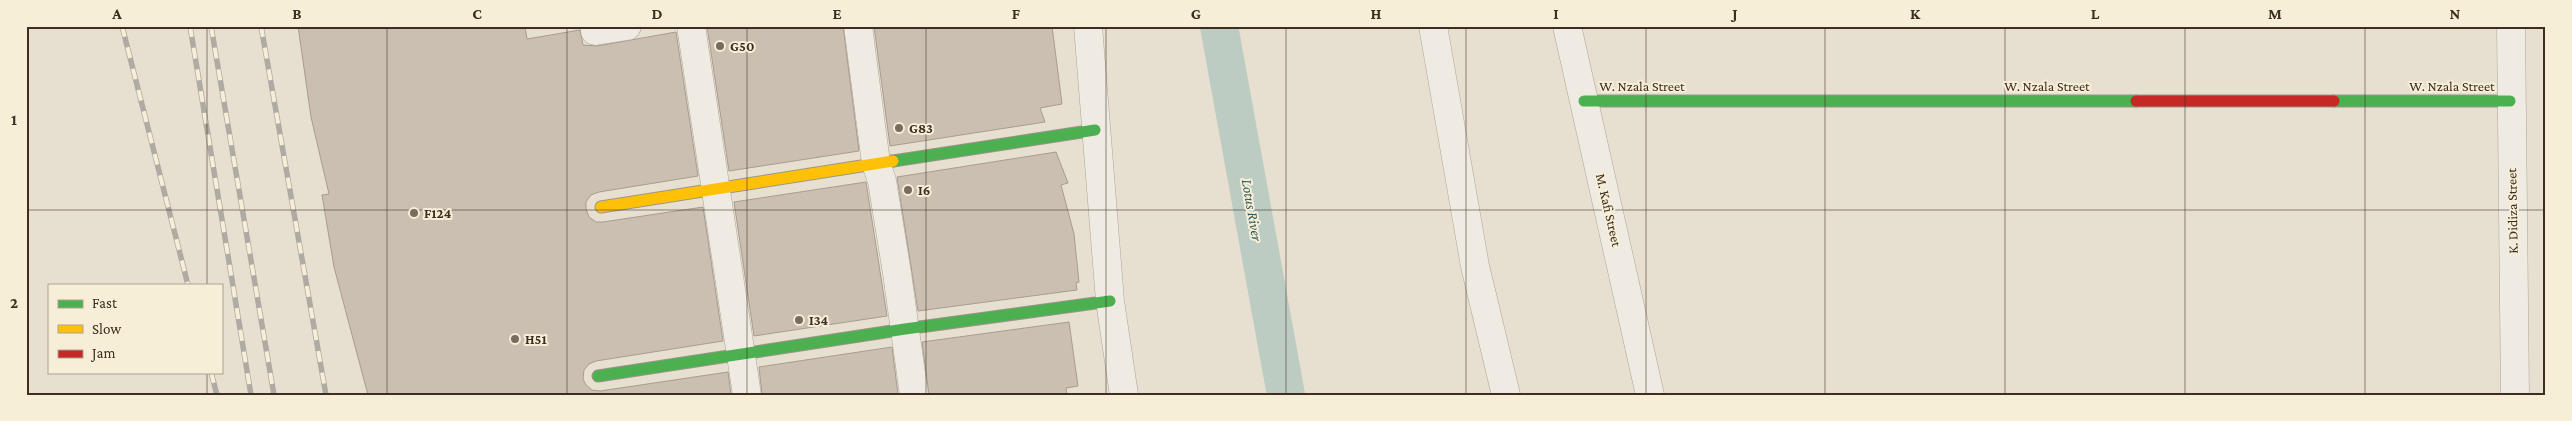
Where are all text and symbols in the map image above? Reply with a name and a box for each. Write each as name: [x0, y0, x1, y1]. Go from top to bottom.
text: A: [111, 5, 122, 22]
text: B: [292, 5, 302, 22]
text: C: [472, 5, 482, 22]
text: D: [651, 5, 663, 22]
text: E: [832, 5, 842, 22]
text: F: [1012, 5, 1021, 22]
text: G: [1191, 5, 1201, 22]
text: H: [1371, 5, 1382, 22]
text: I: [1553, 5, 1559, 22]
text: J: [1730, 5, 1738, 22]
text: K: [1910, 5, 1921, 22]
text: L: [2091, 5, 2100, 22]
text: M: [2268, 5, 2282, 22]
text: N: [2450, 5, 2461, 22]
place label: G50: [730, 38, 754, 54]
marker: G50: [714, 40, 726, 52]
street label: W. Nzala Street: [1599, 78, 1685, 94]
street label: W. Nzala Street: [2004, 78, 2090, 94]
street label: W. Nzala Street: [2409, 78, 2495, 94]
text: 1: [11, 111, 17, 128]
place label: G83: [909, 120, 933, 136]
marker: G83: [893, 122, 905, 134]
street label: K. Didiza Street: [2503, 168, 2521, 254]
street label: M. Kafi Street: [1593, 172, 1625, 249]
water label: Lotus River: [1239, 178, 1265, 243]
place label: I6: [918, 182, 930, 198]
marker: I6: [902, 184, 914, 196]
place label: F124: [424, 205, 452, 221]
marker: F124: [408, 207, 420, 219]
legend: [48, 284, 222, 374]
text: 2: [10, 294, 18, 311]
text: Fast: [92, 295, 118, 311]
place label: I34: [809, 312, 829, 328]
marker: I34: [793, 314, 805, 326]
text: Slow: [92, 321, 122, 337]
place label: H51: [525, 331, 547, 347]
marker: H51: [509, 333, 521, 345]
text: Jam: [90, 345, 115, 362]

